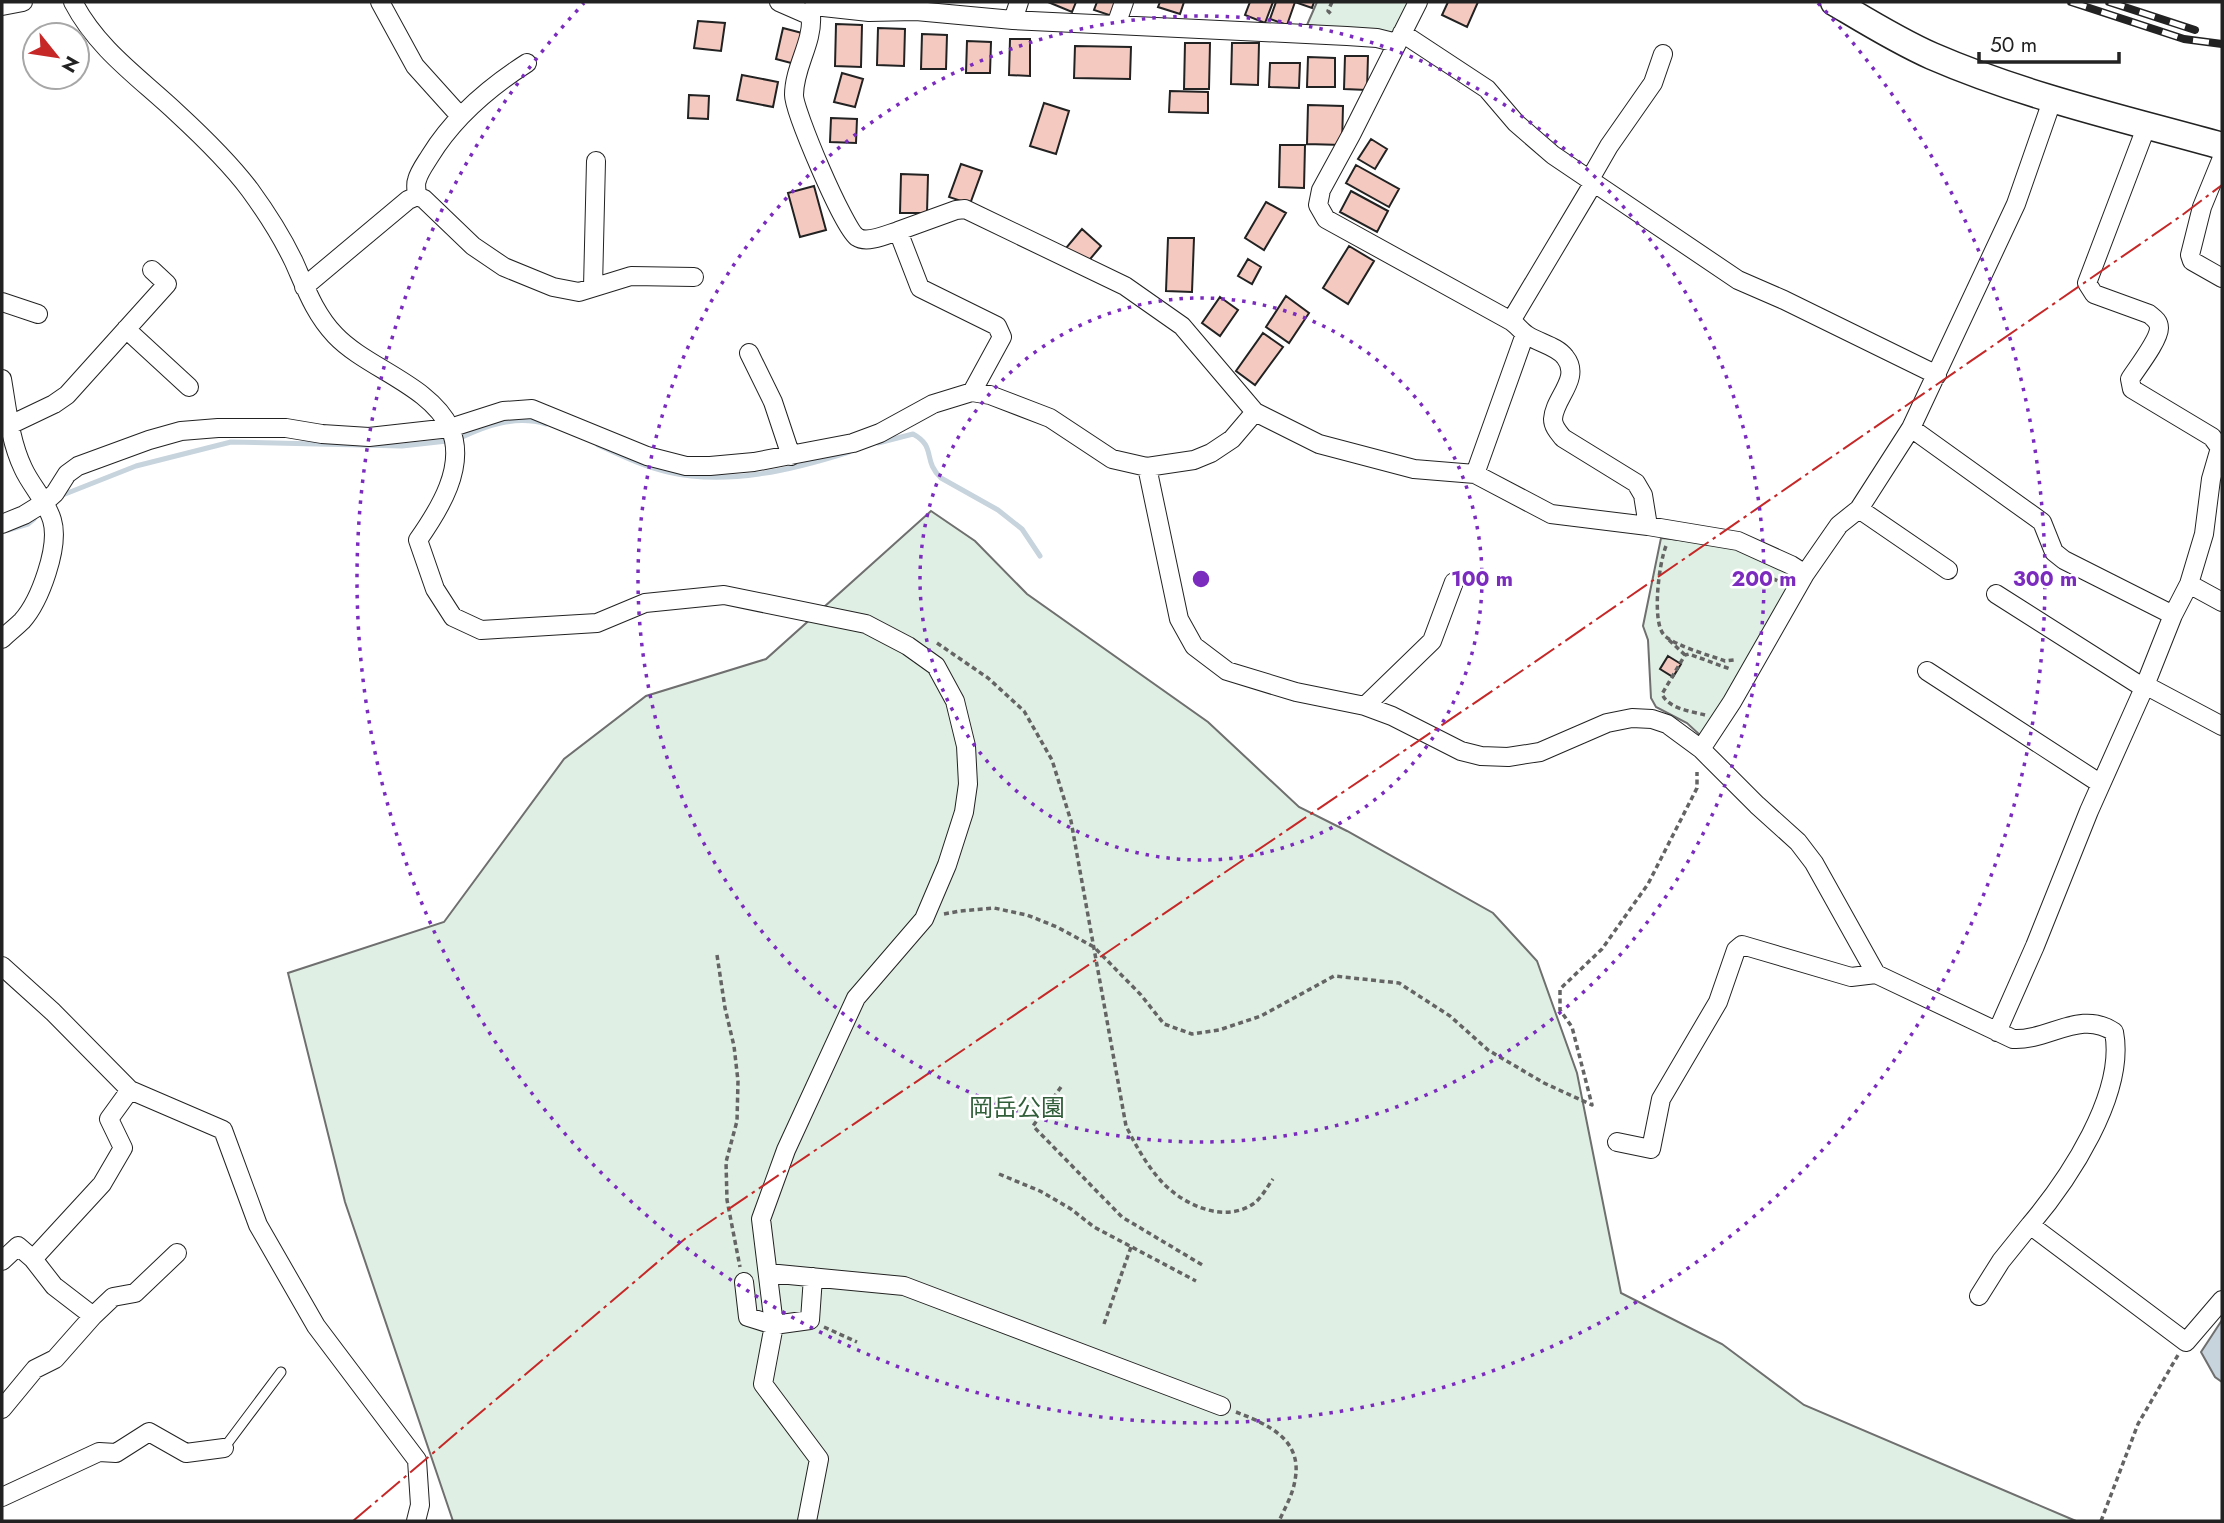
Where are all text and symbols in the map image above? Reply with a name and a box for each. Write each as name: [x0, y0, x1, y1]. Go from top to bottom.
north arrow: [21, 21, 91, 91]
scale bar: [1979, 21, 2119, 65]
text: 50 m: [1990, 30, 2037, 60]
text: N: [55, 51, 86, 78]
text: 100 m: [1451, 564, 1513, 594]
text: 200 m: [1731, 564, 1797, 594]
text: 300 m: [2013, 564, 2077, 594]
centre of rings: [1189, 567, 1213, 591]
park label: 岡岳公園: [969, 1090, 1065, 1125]

